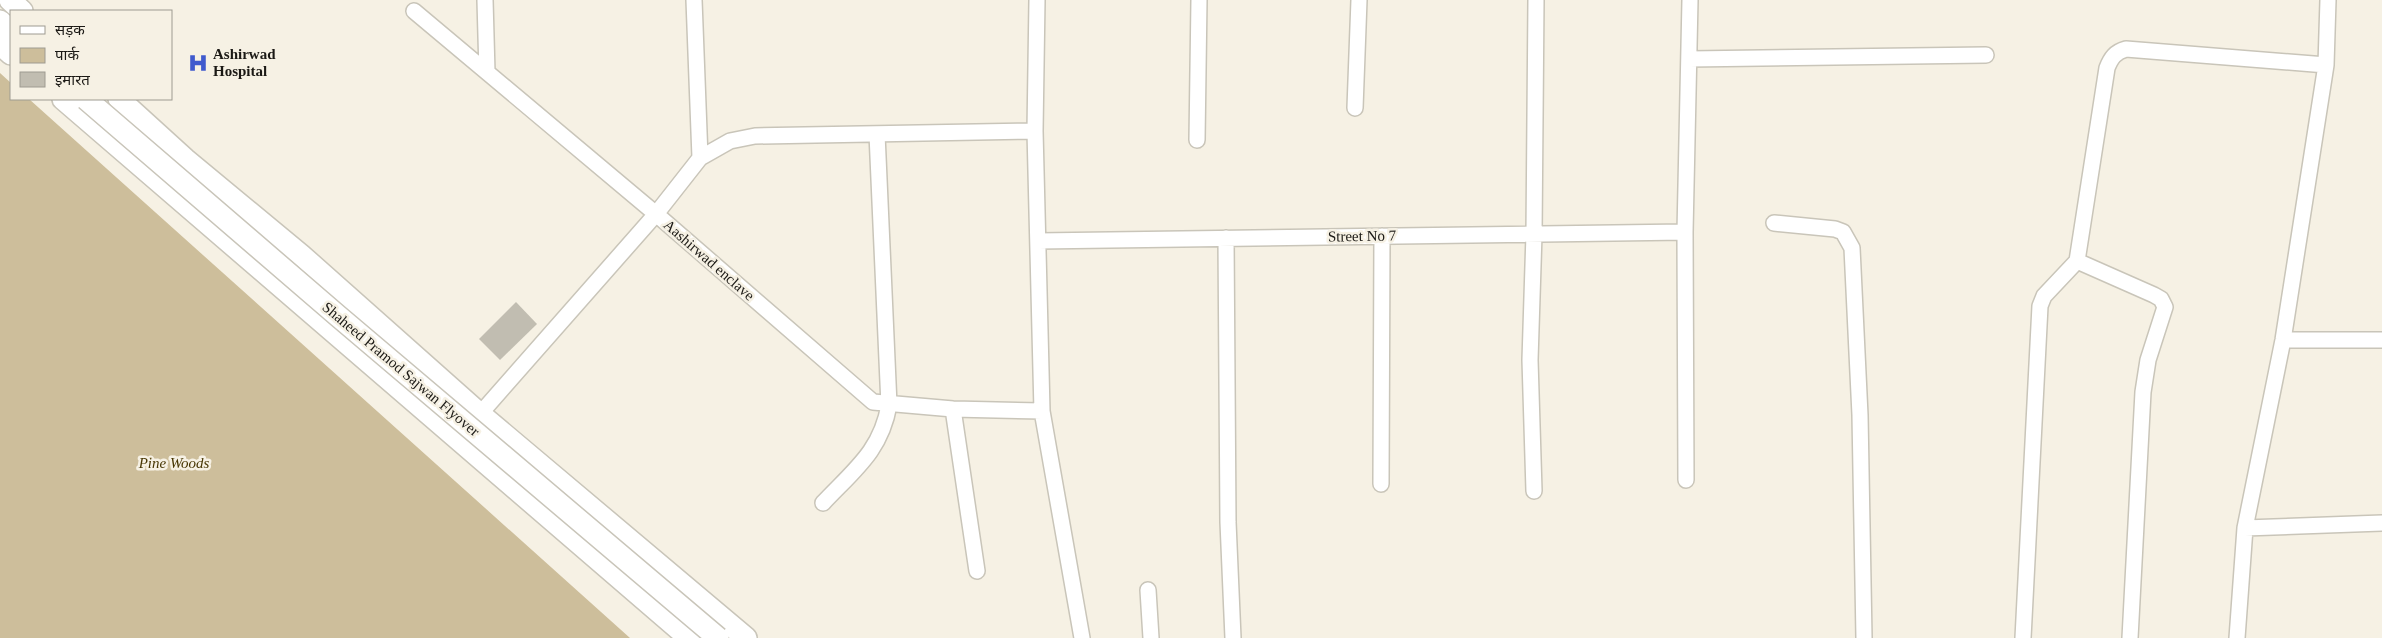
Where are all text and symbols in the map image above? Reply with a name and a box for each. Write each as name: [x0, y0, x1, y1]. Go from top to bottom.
legend: [10, 10, 172, 100]
text: सड़क: [55, 22, 85, 38]
text: पार्क: [55, 46, 79, 63]
place label: Ashirwad Hospital: [213, 46, 276, 79]
hospital icon: Ashirwad Hospital: [187, 52, 209, 74]
text: इमारत: [55, 72, 90, 88]
street label: Aashirwad enclave: [661, 216, 758, 304]
street label: Street No 7: [1328, 227, 1397, 245]
street label: Shaheed Pramod Sajwan Flyover: [319, 299, 483, 439]
park label: Pine Woods: [138, 455, 210, 471]

